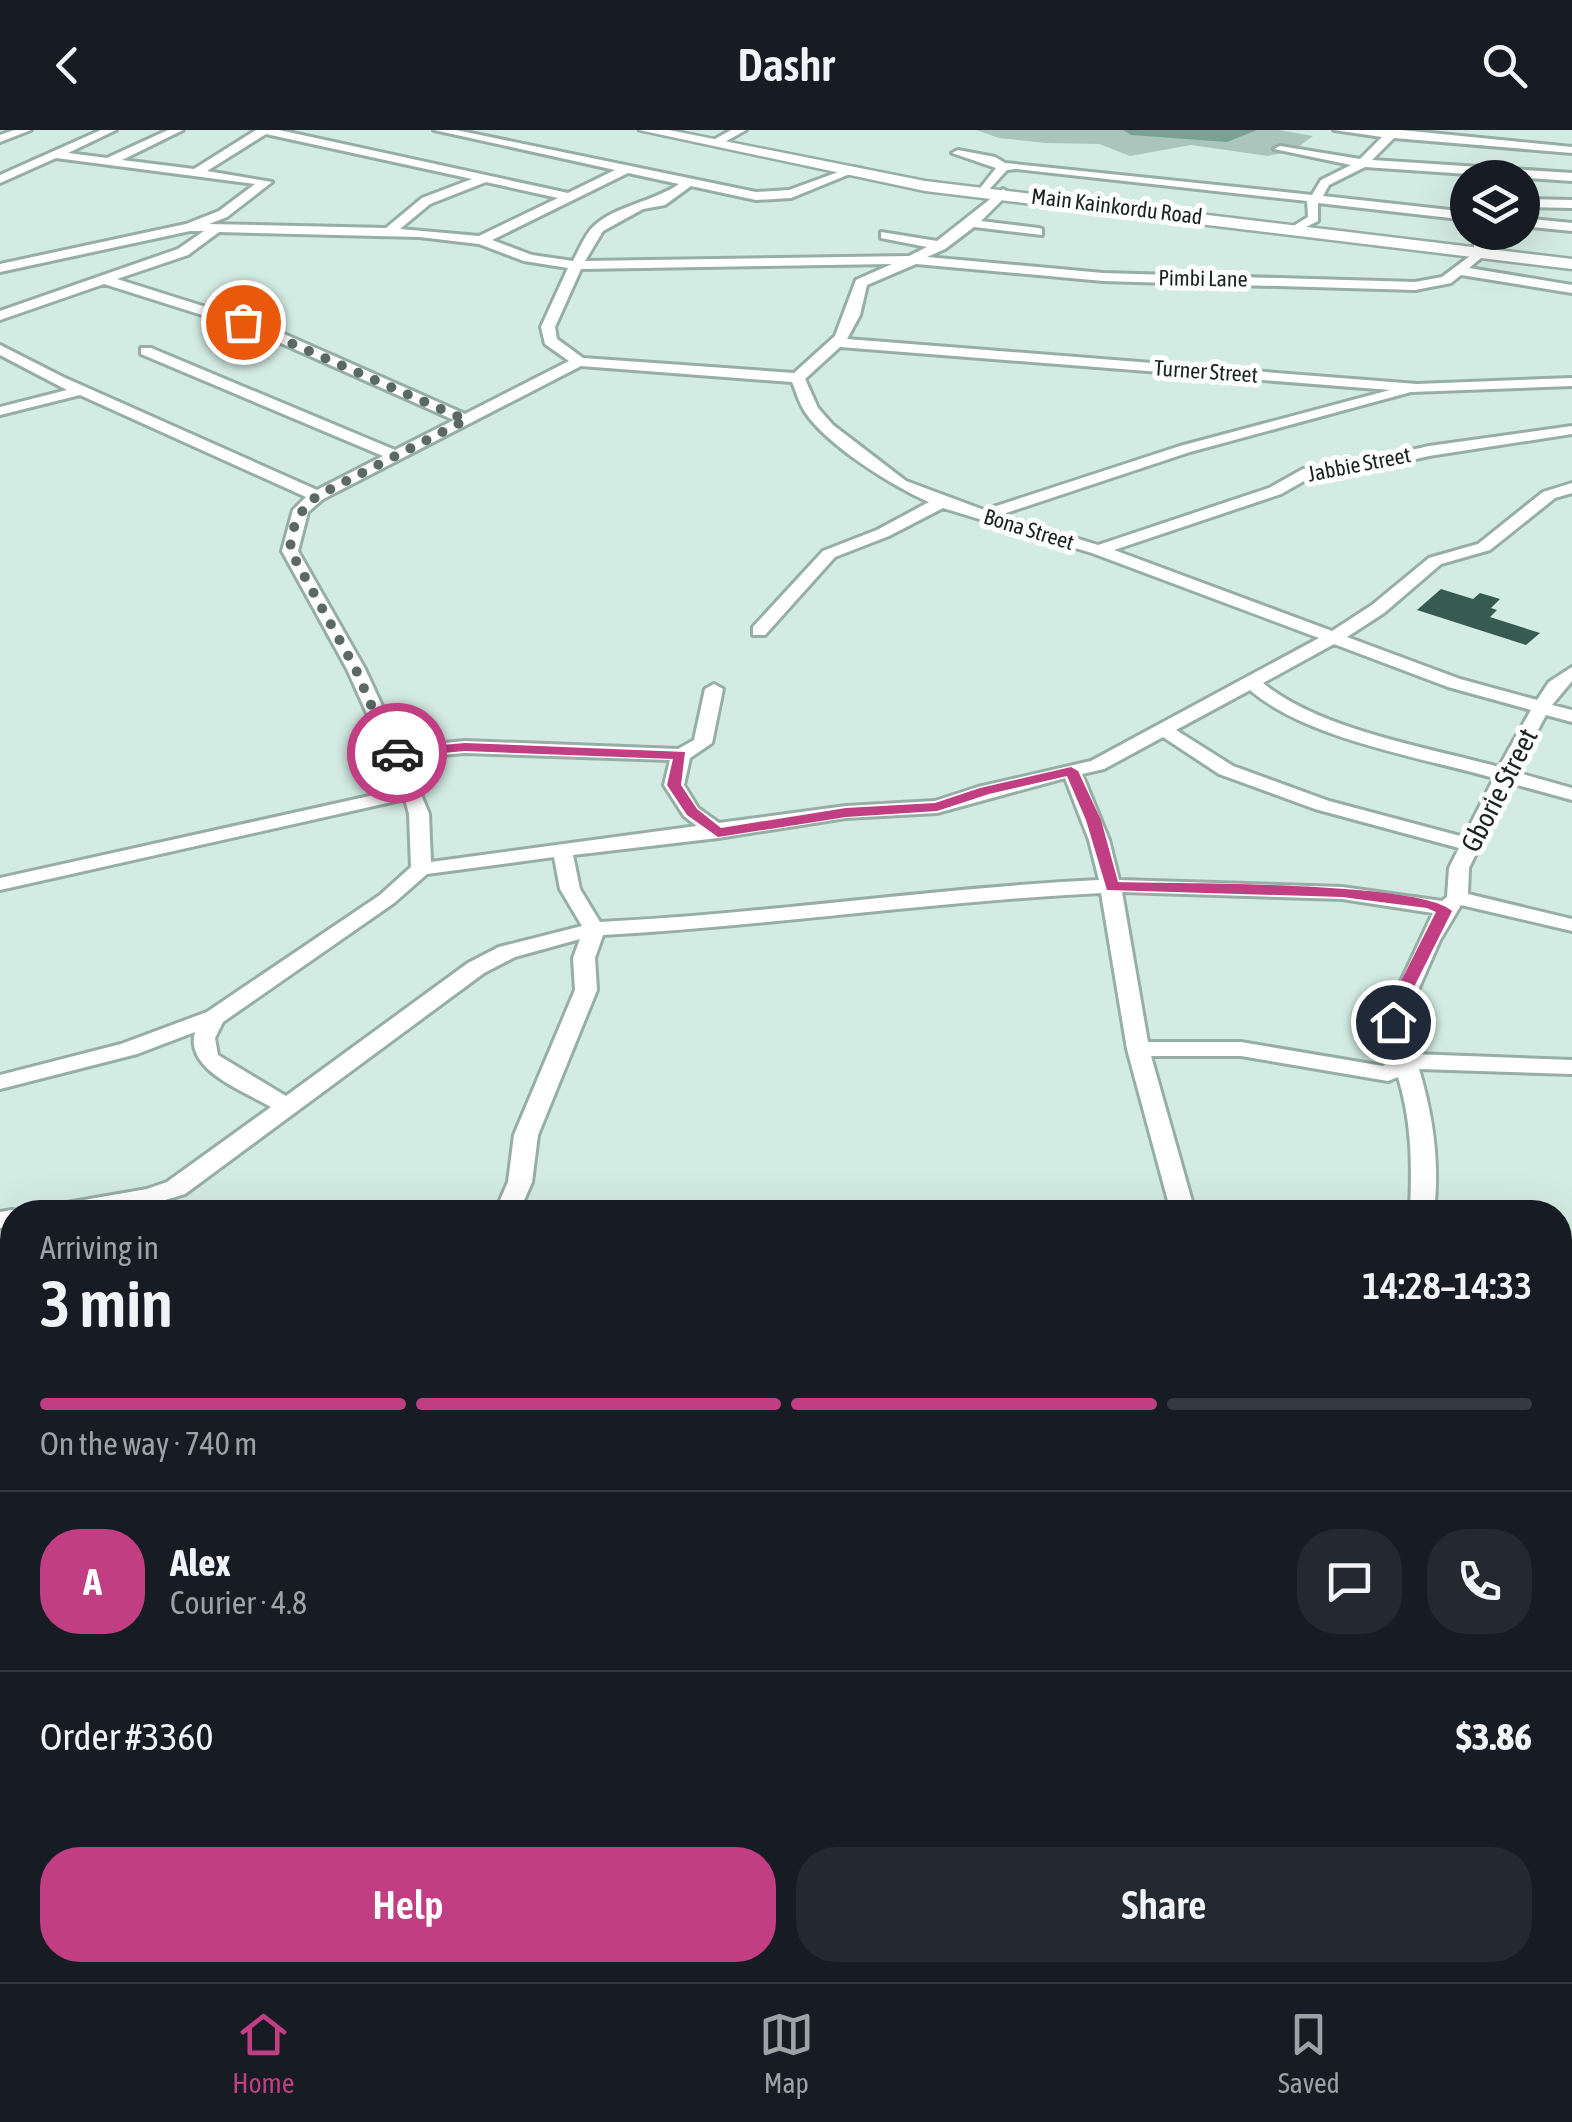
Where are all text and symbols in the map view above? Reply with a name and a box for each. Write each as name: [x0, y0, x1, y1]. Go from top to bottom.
icon: back: [40, 38, 95, 93]
icon: search: [1477, 38, 1532, 93]
text: Dashr: [737, 39, 835, 91]
map controls: [1450, 160, 1540, 250]
button: layers: [1450, 160, 1540, 250]
street label: Main Kainkordu Road: [1030, 183, 1204, 229]
street label: Pimbi Lane: [1158, 264, 1248, 292]
pin: [201, 280, 286, 365]
icon: bag: [216, 295, 271, 350]
street label: Turner Street: [1153, 354, 1259, 388]
street label: Jabbie Street: [1305, 441, 1413, 487]
street label: Bona Street: [981, 503, 1077, 555]
courier: [347, 703, 447, 803]
street label: Gborie Street: [1454, 723, 1544, 857]
icon: car: [370, 726, 425, 781]
pin: [1351, 980, 1436, 1065]
icon: home: [1366, 995, 1421, 1050]
text: Arriving in: [40, 1229, 159, 1266]
text: 14:28–14:33: [1362, 1264, 1532, 1307]
text: 3 min: [40, 1266, 173, 1341]
text: On the way · 740 m: [40, 1425, 257, 1462]
button: chat: [1297, 1529, 1402, 1634]
button: phone: [1427, 1529, 1532, 1634]
text: Alex: [170, 1541, 231, 1584]
text: A: [83, 1560, 102, 1603]
text: Courier · 4.8: [170, 1584, 307, 1621]
text: Order #3360: [40, 1715, 213, 1758]
text: $3.86: [1456, 1715, 1532, 1758]
button: Help: [40, 1847, 776, 1962]
button: Share: [796, 1847, 1532, 1962]
tab: Home: [232, 2007, 294, 2099]
tab: Map: [759, 2007, 814, 2099]
tab: Saved: [1278, 2007, 1340, 2099]

